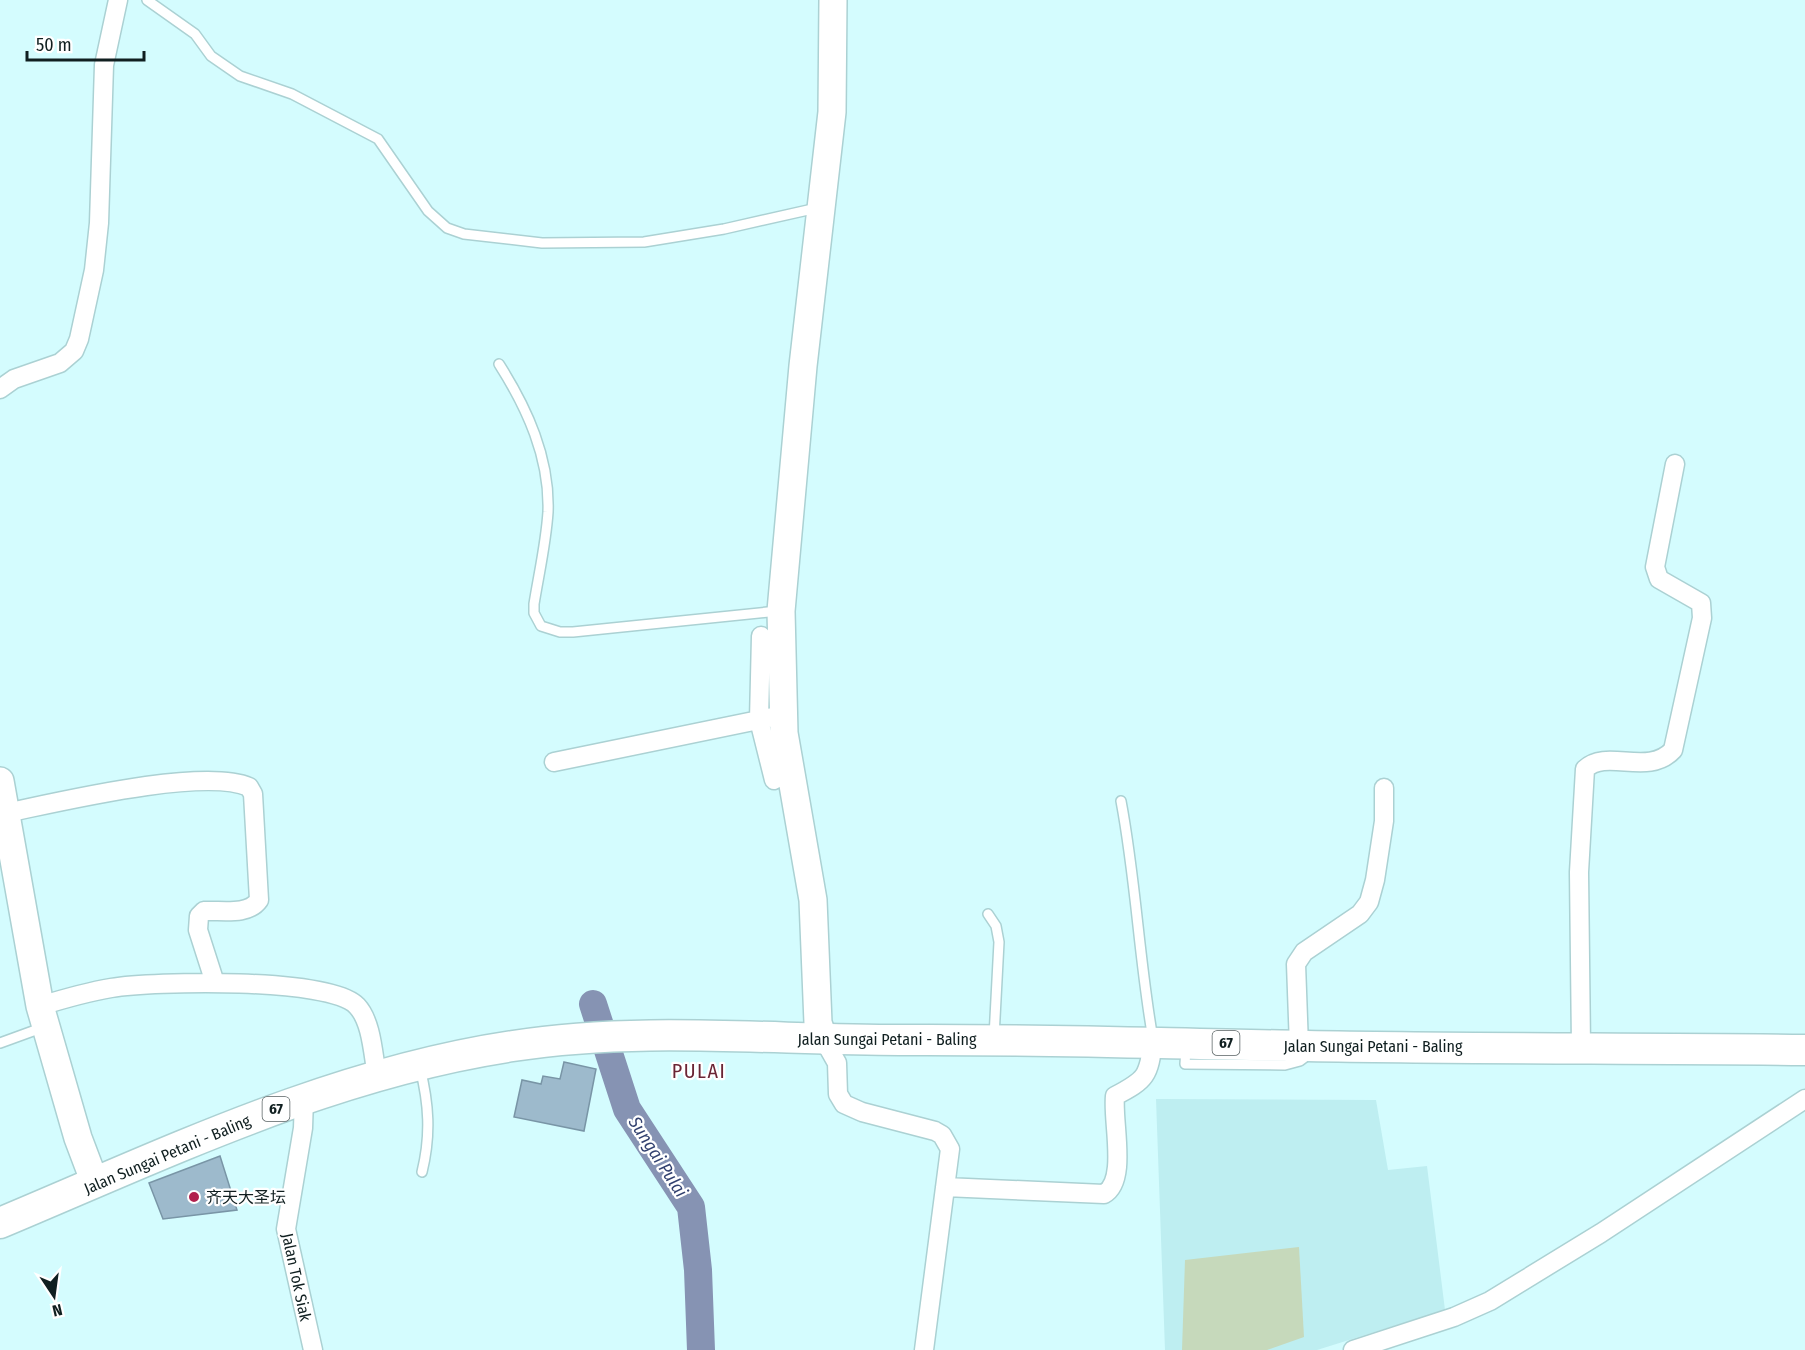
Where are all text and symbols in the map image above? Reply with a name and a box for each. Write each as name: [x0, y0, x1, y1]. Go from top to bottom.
scale bar: [27, 24, 144, 62]
text: 50 m: [36, 34, 72, 56]
street label: Jalan Sungai Petani - Baling: [797, 1030, 977, 1049]
road number: 67: [1212, 1031, 1240, 1055]
street label: Jalan Sungai Petani - Baling: [1283, 1037, 1463, 1056]
district label: PULAI: [672, 1059, 726, 1083]
road number: 67: [262, 1097, 290, 1121]
street label: Jalan Sungai Petani - Baling: [81, 1111, 254, 1198]
water label: Sungai Pulai: [623, 1112, 692, 1202]
place label: 齐天大圣坛: [206, 1188, 286, 1207]
marker: 齐天大圣坛: [187, 1190, 201, 1204]
street label: Jalan Tok Siak: [278, 1231, 315, 1323]
north arrow: [24, 1266, 84, 1326]
text: N: [50, 1300, 64, 1320]

